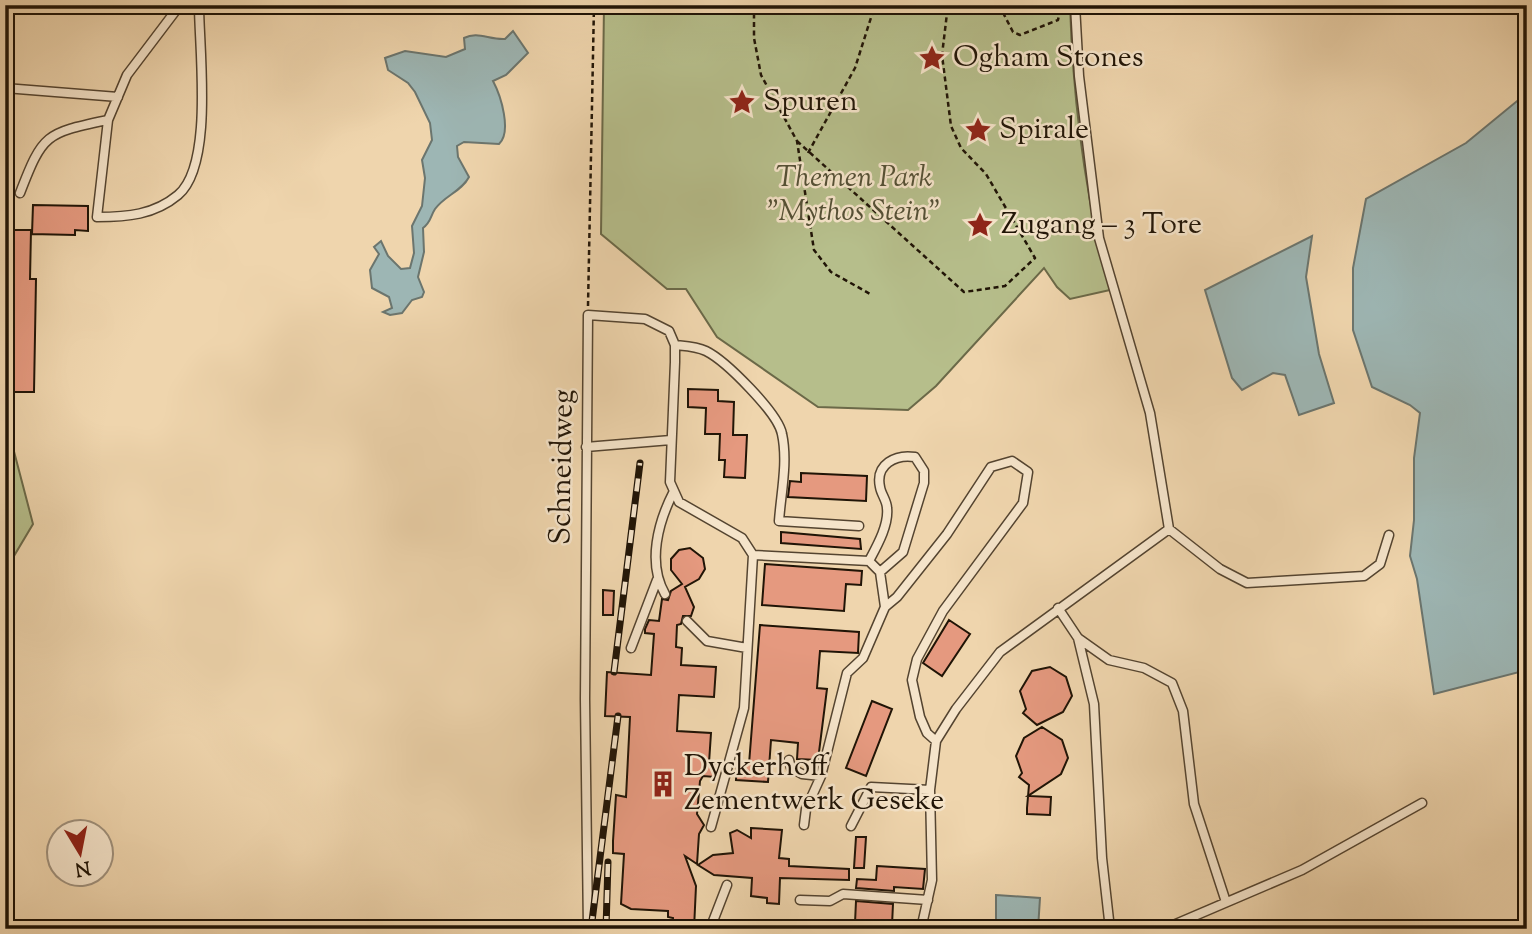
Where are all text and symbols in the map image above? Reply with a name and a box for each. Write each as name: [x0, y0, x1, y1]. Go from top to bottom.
place label: Ogham Stones: [953, 37, 1144, 80]
place icon: Ogham Stones: [917, 43, 947, 73]
place label: Spuren: [763, 81, 858, 124]
place icon: Spuren: [727, 87, 757, 117]
place label: Spirale: [999, 109, 1089, 152]
place icon: Spirale: [963, 115, 993, 145]
park label: Themen Park "Mythos Stein": [767, 157, 941, 234]
place label: Zugang – 3 Tore: [1001, 204, 1202, 247]
place icon: Zugang – 3 Tore: [965, 210, 995, 240]
street label: Schneidweg: [540, 389, 586, 545]
place label: Dyckerhoff Zementwerk Geseke: [684, 746, 944, 823]
building icon: Dyckerhoff Zementwerk Geseke: [648, 769, 678, 799]
north arrow: [46, 818, 116, 888]
text: N: [73, 853, 92, 882]

